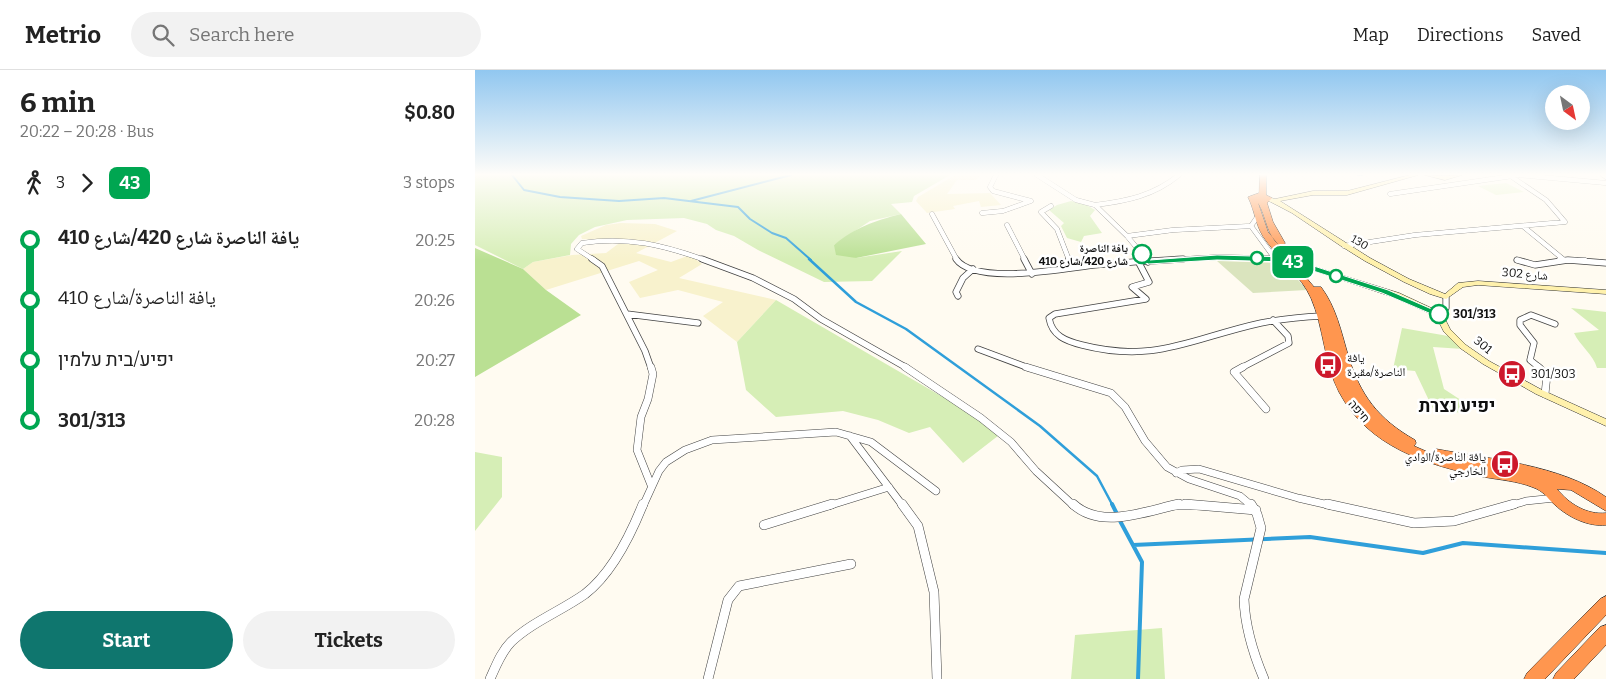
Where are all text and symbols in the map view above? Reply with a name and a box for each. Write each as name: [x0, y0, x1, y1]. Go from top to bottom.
search box: [131, 12, 481, 57]
text: Metrio: [25, 21, 101, 49]
icon: search: [149, 21, 177, 49]
text: Search here: [189, 23, 294, 46]
text: Map: [1353, 24, 1389, 46]
text: Directions: [1417, 24, 1504, 46]
text: Saved: [1532, 24, 1581, 46]
north arrow: [1545, 85, 1590, 130]
map controls: [1545, 85, 1590, 130]
text: 6 min: [20, 86, 95, 119]
text: $0.80: [404, 101, 455, 124]
text: 20:22 – 20:28 · Bus: [20, 122, 154, 141]
icon: walk: [20, 169, 48, 197]
icon: forward: [73, 169, 101, 197]
text: 43: [119, 172, 140, 194]
text: 3: [56, 173, 65, 192]
text: 3 stops: [403, 173, 455, 192]
text: يافة الناصرة شارع 420/شارع 410: [58, 226, 299, 249]
text: 20:25: [415, 231, 455, 250]
street label: 130: [1349, 232, 1371, 253]
place label: يافة الناصرة شارع 420/شارع 410: [1039, 242, 1128, 269]
marker: يافة الناصرة شارع 420/شارع 410: [1132, 244, 1152, 264]
line badge: 43: [1271, 246, 1315, 278]
unlabelled marker: [1250, 251, 1264, 265]
text: 43: [1282, 251, 1304, 273]
street label: شارع 302: [1501, 265, 1549, 284]
unlabelled marker: [1329, 269, 1343, 283]
text: يافة الناصرة/شارع 410: [58, 286, 216, 309]
text: 20:26: [415, 291, 455, 310]
marker: 301/313: [1429, 304, 1449, 324]
place label: 301/313: [1453, 307, 1496, 321]
street label: 301: [1471, 333, 1495, 357]
text: יפיע/בית עלמין: [58, 348, 174, 371]
bus stop icon: يافة الناصرة/مقبرة: [1313, 350, 1343, 380]
text: 20:27: [416, 351, 455, 370]
place label: يافة الناصرة/مقبرة: [1347, 351, 1405, 379]
bus stop icon: 301/303: [1497, 359, 1527, 389]
place label: 301/303: [1531, 367, 1576, 381]
district label: יפיע נצרת: [1419, 395, 1495, 417]
street label: חיפה: [1345, 397, 1373, 425]
text: 301/313: [58, 409, 126, 432]
text: 20:28: [414, 411, 455, 430]
bus stop icon: يافة الناصرة/الوادي الخارجي: [1490, 449, 1520, 479]
place label: يافة الناصرة/الوادي الخارجي: [1405, 450, 1486, 481]
button: Start: [20, 611, 233, 669]
button: Tickets: [243, 611, 455, 669]

